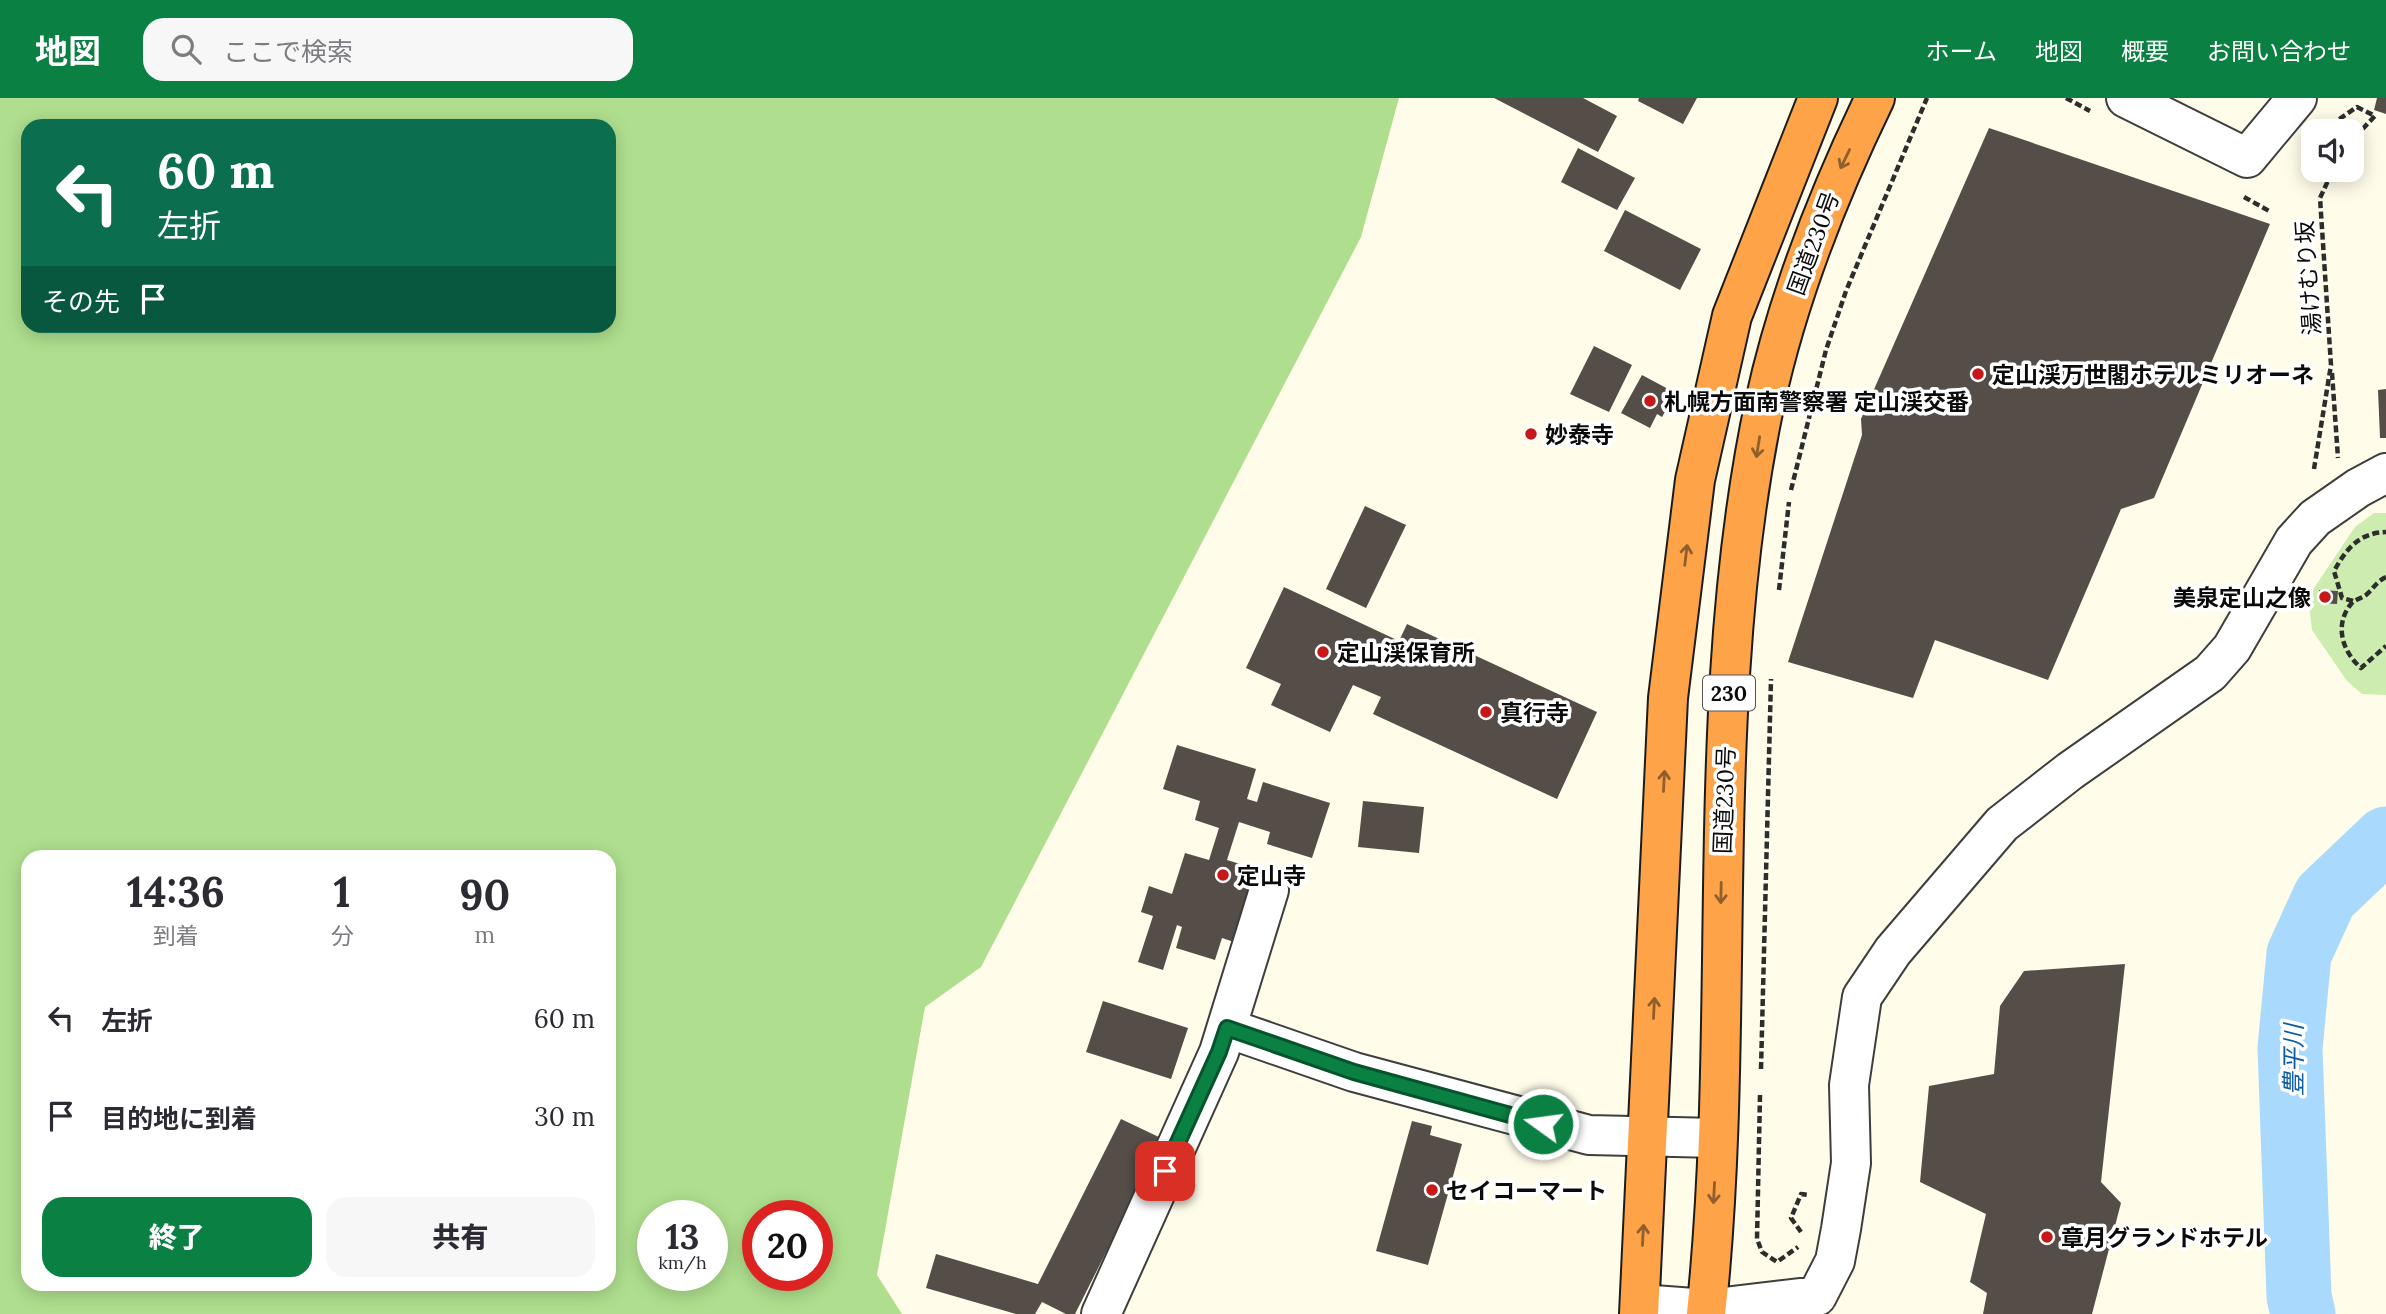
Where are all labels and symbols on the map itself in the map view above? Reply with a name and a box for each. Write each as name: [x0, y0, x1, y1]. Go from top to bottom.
one-way arrow: [1838, 148, 1851, 170]
street label: 国道230号: [1781, 187, 1845, 299]
street label: 湯けむり坂: [2290, 220, 2326, 336]
place label: 定山渓万世閣ホテルミリオーネ: [1992, 360, 2314, 389]
marker: 定山渓万世閣ホテルミリオーネ: [1970, 366, 1986, 382]
place label: 札幌方面南警察署 定山渓交番: [1664, 387, 1969, 416]
marker: 札幌方面南警察署 定山渓交番: [1642, 393, 1658, 409]
place label: 妙泰寺: [1545, 420, 1614, 449]
marker: 妙泰寺: [1523, 426, 1539, 442]
one-way arrow: [1751, 435, 1764, 457]
one-way arrow: [1679, 544, 1692, 566]
place label: 美泉定山之像: [2173, 583, 2311, 612]
marker: 美泉定山之像: [2317, 589, 2333, 605]
place label: 定山渓保育所: [1337, 638, 1475, 667]
marker: 定山渓保育所: [1315, 644, 1331, 660]
road number: 230: [1703, 676, 1755, 710]
place label: 真行寺: [1500, 698, 1569, 727]
marker: 真行寺: [1478, 704, 1494, 720]
street label: 国道230号: [1708, 745, 1740, 855]
one-way arrow: [1658, 770, 1671, 793]
place label: 定山寺: [1237, 861, 1306, 890]
marker: 定山寺: [1215, 867, 1231, 883]
one-way arrow: [1714, 881, 1728, 904]
one-way arrow: [1647, 997, 1660, 1020]
water label: 豊平川: [2278, 1021, 2309, 1096]
position arrow: [1506, 1087, 1580, 1161]
pin: [1135, 1141, 1195, 1201]
place label: セイコーマート: [1446, 1176, 1607, 1205]
marker: セイコーマート: [1424, 1182, 1440, 1198]
one-way arrow: [1707, 1182, 1720, 1205]
speed limit sign: 20: [742, 1200, 833, 1291]
place label: 章月グランドホテル: [2061, 1223, 2268, 1252]
one-way arrow: [1637, 1224, 1650, 1247]
marker: 章月グランドホテル: [2039, 1229, 2055, 1245]

